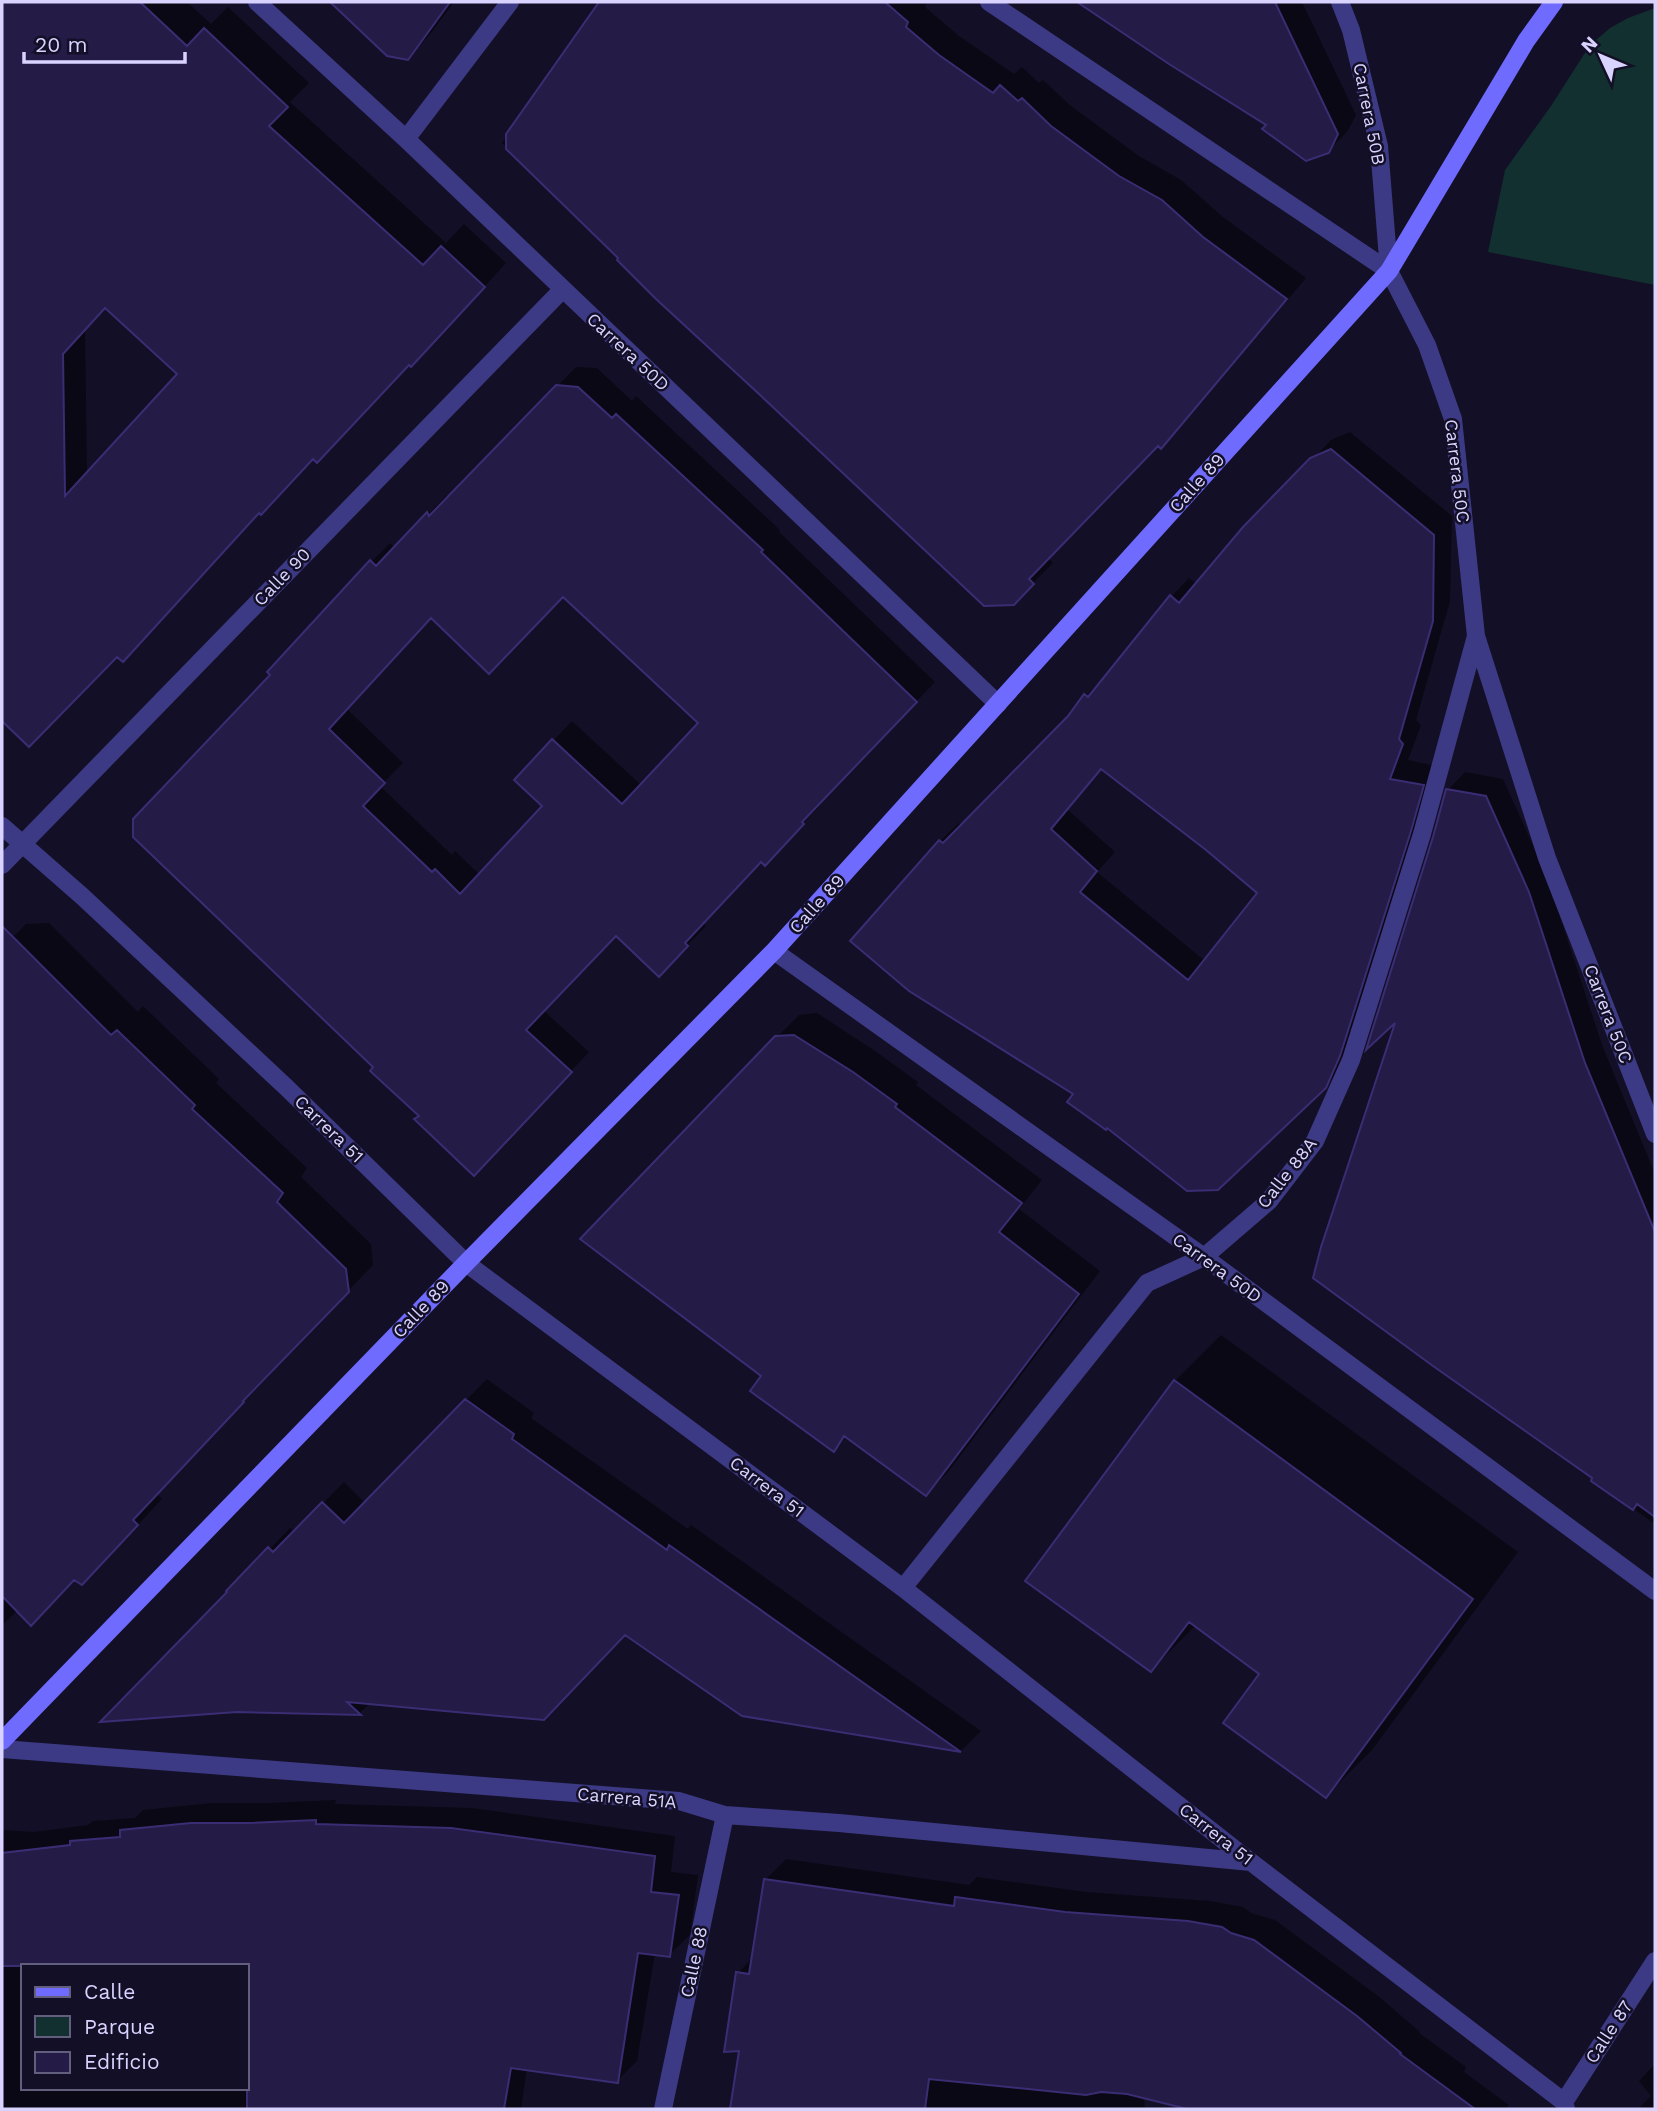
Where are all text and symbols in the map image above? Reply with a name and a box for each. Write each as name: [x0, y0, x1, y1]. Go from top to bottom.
scale bar: [24, 21, 186, 65]
north arrow: [1566, 21, 1636, 91]
text: N: [1576, 31, 1602, 58]
text: 20 m: [35, 32, 87, 57]
street label: Carrera 50B: [1349, 61, 1390, 167]
street label: Carrera 50D: [583, 308, 674, 395]
street label: Carrera 50C: [1441, 418, 1474, 524]
street label: Calle 89: [1165, 449, 1229, 517]
street label: Calle 90: [249, 543, 314, 610]
street label: Calle 89: [785, 870, 849, 938]
street label: Carrera 50C: [1580, 961, 1637, 1066]
street label: Carrera 51: [290, 1091, 368, 1167]
street label: Calle 88A: [1252, 1133, 1321, 1212]
street label: Carrera 50D: [1169, 1228, 1266, 1307]
street label: Calle 89: [388, 1275, 453, 1342]
street label: Carrera 51: [726, 1452, 809, 1521]
street label: Carrera 51A: [576, 1783, 678, 1812]
street label: Carrera 51: [1175, 1798, 1257, 1869]
street label: Calle 88: [676, 1924, 711, 1999]
legend: [21, 1964, 248, 2090]
text: Calle: [84, 1979, 135, 2004]
street label: Calle 87: [1581, 1996, 1637, 2067]
text: Parque: [84, 2014, 155, 2039]
text: Edificio: [84, 2049, 160, 2074]

